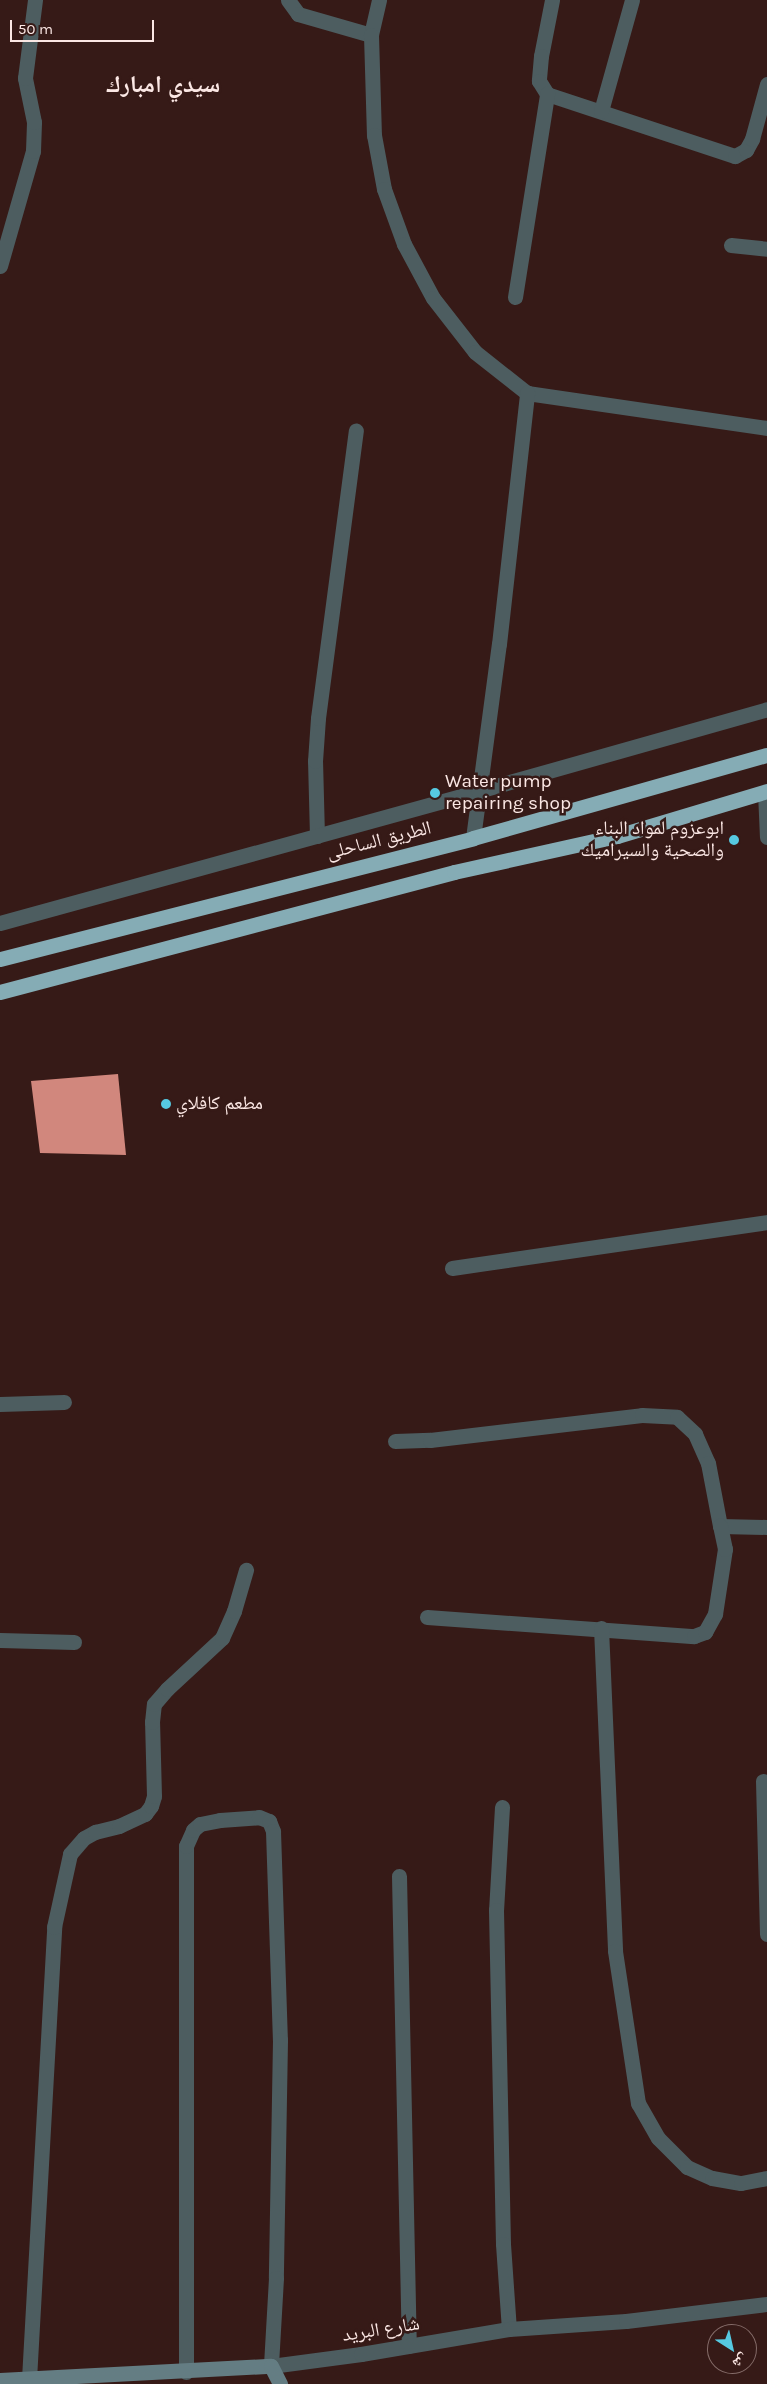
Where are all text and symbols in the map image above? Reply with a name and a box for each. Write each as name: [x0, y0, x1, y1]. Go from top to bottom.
scale bar: [12, 10, 156, 42]
text: 50 m: [18, 20, 53, 38]
district label: سيدي امبارك: [106, 71, 220, 99]
place label: Water pump repairing shop: [445, 771, 571, 815]
marker: Water pump repairing shop: [429, 787, 441, 799]
street label: الطريق الساحلى: [324, 817, 434, 865]
place label: ابوعزوم لمواد البناء والصحية والسيراميك: [581, 818, 724, 862]
marker: ابوعزوم لمواد البناء والصحية والسيراميك: [728, 834, 740, 846]
place label: مطعم كافلاي: [176, 1093, 263, 1115]
marker: مطعم كافلاي: [160, 1098, 172, 1110]
street label: شارع البريد: [341, 2313, 421, 2347]
north arrow: [707, 2324, 757, 2374]
text: ش: [729, 2350, 751, 2372]

